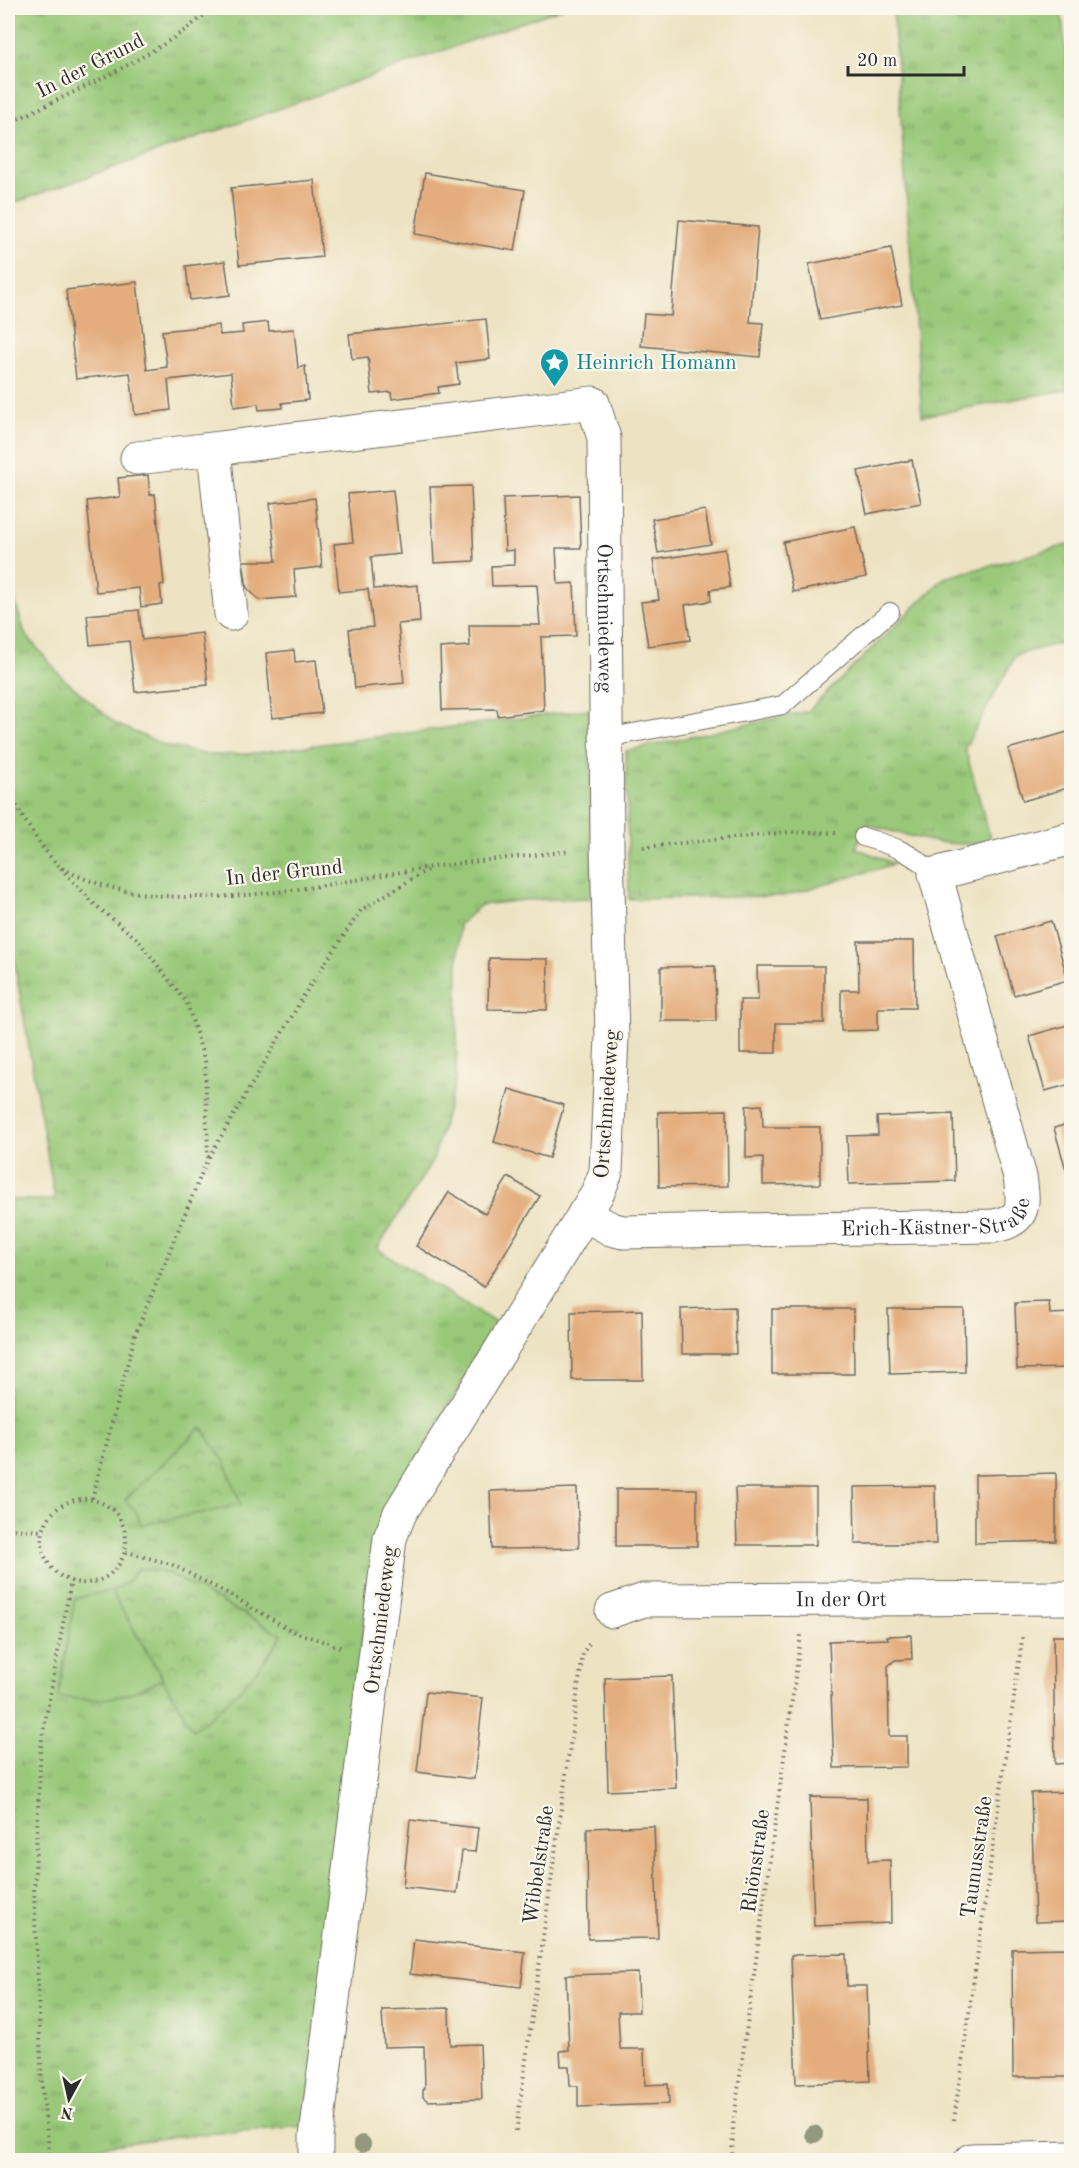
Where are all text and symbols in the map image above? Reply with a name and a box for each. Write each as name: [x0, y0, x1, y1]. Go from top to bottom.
street label: In der Grund: [33, 30, 148, 102]
scale bar: [848, 39, 964, 77]
text: 20 m: [857, 52, 897, 70]
place icon: Heinrich Homann: [539, 346, 571, 388]
place label: Heinrich Homann: [576, 353, 737, 374]
street label: Ortschmiedeweg: [593, 543, 615, 693]
street label: In der Grund: [224, 857, 344, 890]
street label: Ortschmiedeweg: [592, 1028, 623, 1179]
street label: Erich-Kästner-Straße: [841, 1197, 1034, 1240]
street label: Ortschmiedeweg: [362, 1544, 401, 1696]
street label: In der Ort: [795, 1590, 887, 1611]
street label: Taunusstraße: [959, 1795, 996, 1920]
street label: Wibbelstraße: [521, 1804, 558, 1926]
street label: Rhönstraße: [739, 1808, 774, 1914]
north arrow: [39, 2069, 99, 2129]
text: N: [59, 2103, 74, 2121]

